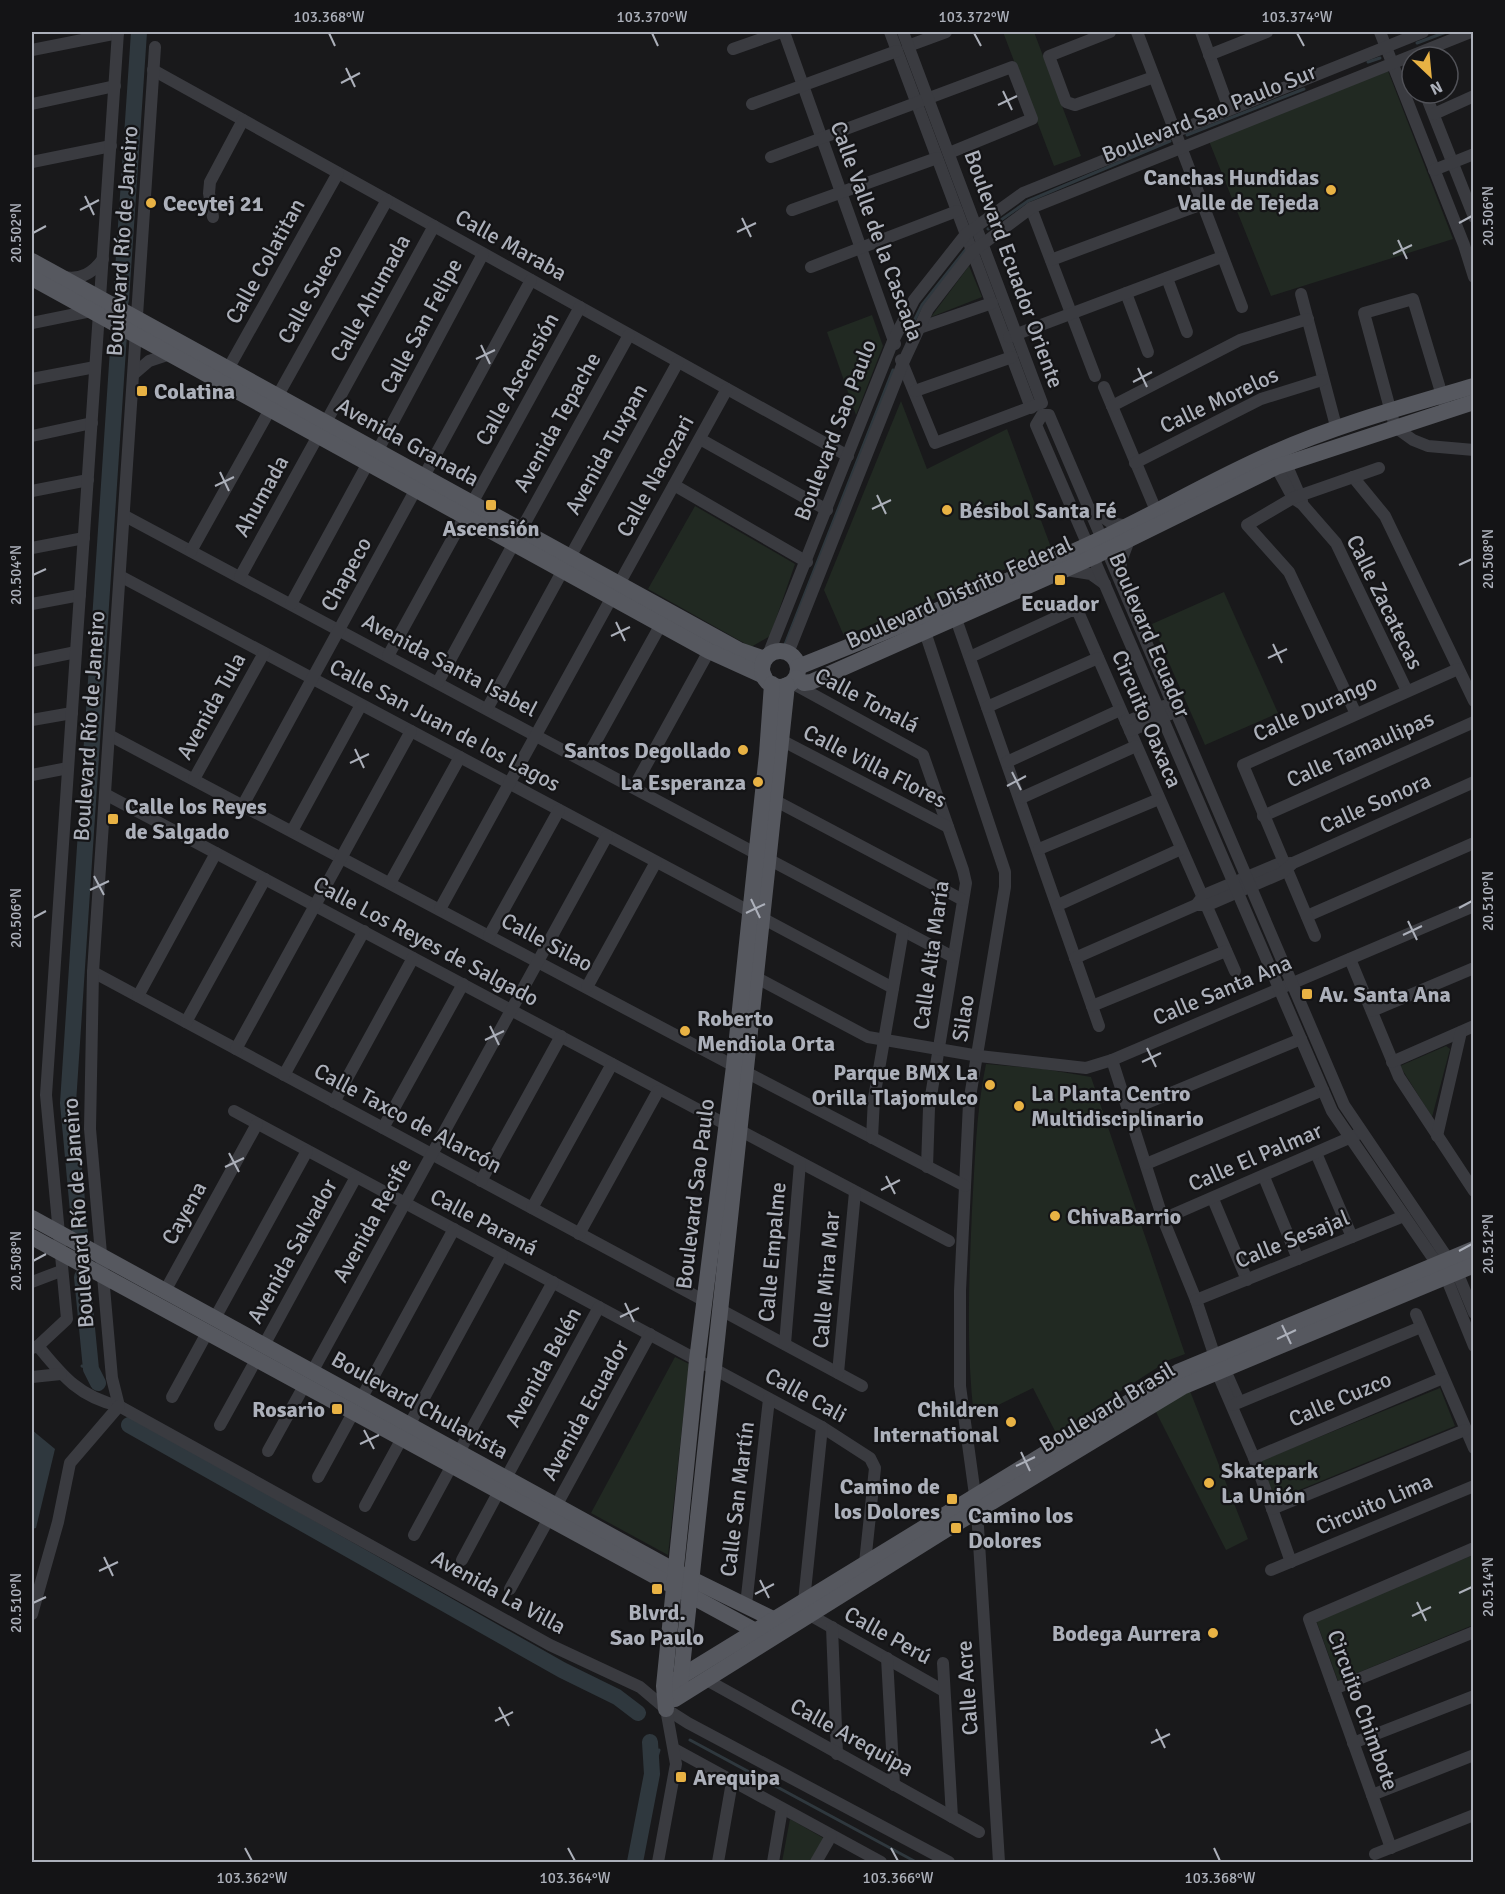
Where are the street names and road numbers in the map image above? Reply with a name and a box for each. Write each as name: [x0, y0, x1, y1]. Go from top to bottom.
street label: Boulevard Sao Paulo Sur: [1098, 58, 1320, 168]
street label: Calle Valle de la Cascada: [825, 117, 929, 345]
street label: Boulevard Río de Janeiro: [100, 125, 144, 357]
street label: Boulevard Ecuador Oriente: [958, 146, 1070, 392]
street label: Calle Colatitan: [219, 194, 311, 328]
street label: Calle Maraba: [451, 203, 571, 287]
street label: Calle Ahumada: [324, 230, 416, 366]
street label: Calle Sueco: [272, 240, 348, 348]
street label: Calle San Felipe: [374, 254, 468, 398]
street label: Calle Ascensión: [469, 308, 565, 450]
street label: Boulevard Sao Paulo: [788, 336, 882, 524]
street label: Avenida Tepache: [507, 347, 607, 497]
street label: Calle Morelos: [1155, 361, 1283, 439]
street label: Avenida Tuxpan: [559, 379, 653, 519]
street label: Avenida Granada: [332, 392, 484, 492]
street label: Calle Nacozari: [610, 410, 700, 542]
street label: Ahumada: [228, 451, 294, 541]
street label: Boulevard Distrito Federal: [842, 530, 1076, 654]
street label: Calle Zacatecas: [1341, 530, 1429, 674]
street label: Chapeco: [315, 532, 377, 616]
street label: Boulevard Ecuador: [1103, 549, 1197, 721]
street label: Avenida Santa Isabel: [358, 607, 542, 723]
street label: Boulevard Río de Janeiro: [67, 610, 111, 842]
street label: Circuito Oaxaca: [1106, 646, 1188, 792]
street label: Avenida Tula: [171, 648, 251, 764]
street label: Calle San Juan de los Lagos: [325, 653, 565, 797]
street label: Calle Tonalá: [810, 661, 924, 739]
street label: Calle Durango: [1249, 669, 1381, 747]
street label: Calle Tamaulipas: [1282, 704, 1438, 794]
street label: Calle Villa Flores: [799, 718, 951, 814]
street label: Calle Sonora: [1315, 767, 1435, 839]
street label: Calle Los Reyes de Salgado: [309, 870, 543, 1012]
street label: Calle Alta María: [907, 879, 955, 1031]
street label: Calle Silao: [497, 907, 597, 977]
street label: Calle Santa Ana: [1148, 949, 1296, 1031]
street label: Silao: [946, 993, 980, 1043]
street label: Calle Taxco de Alarcón: [309, 1057, 507, 1179]
street label: Boulevard Río de Janeiro: [56, 1097, 100, 1329]
street label: Boulevard Sao Paulo: [670, 1097, 720, 1291]
street label: Calle El Palmar: [1184, 1117, 1326, 1197]
street label: Avenida Recife: [327, 1153, 417, 1287]
street label: Avenida Salvador: [241, 1174, 343, 1328]
street label: Cayena: [156, 1177, 212, 1249]
street label: Calle Empalme: [752, 1181, 792, 1323]
street label: Calle Paraná: [426, 1182, 542, 1262]
street label: Calle Sesajal: [1231, 1204, 1353, 1274]
street label: Calle Mira Mar: [807, 1210, 845, 1350]
street label: Avenida Belén: [499, 1302, 587, 1432]
street label: Avenida Ecuador: [535, 1335, 635, 1485]
street label: Boulevard Chulavista: [327, 1345, 513, 1465]
street label: Boulevard Brasil: [1034, 1356, 1180, 1458]
street label: Calle Cali: [760, 1362, 852, 1428]
street label: Calle Cuzco: [1285, 1365, 1395, 1433]
street label: Calle San Martín: [714, 1420, 760, 1578]
street label: Circuito Lima: [1311, 1467, 1437, 1541]
street label: Avenida La Villa: [427, 1544, 571, 1640]
street label: Calle Perú: [840, 1600, 936, 1670]
street label: Circuito Chimbote: [1321, 1626, 1405, 1794]
street label: Calle Acre: [950, 1640, 984, 1736]
street label: Calle Arequipa: [785, 1692, 919, 1782]

